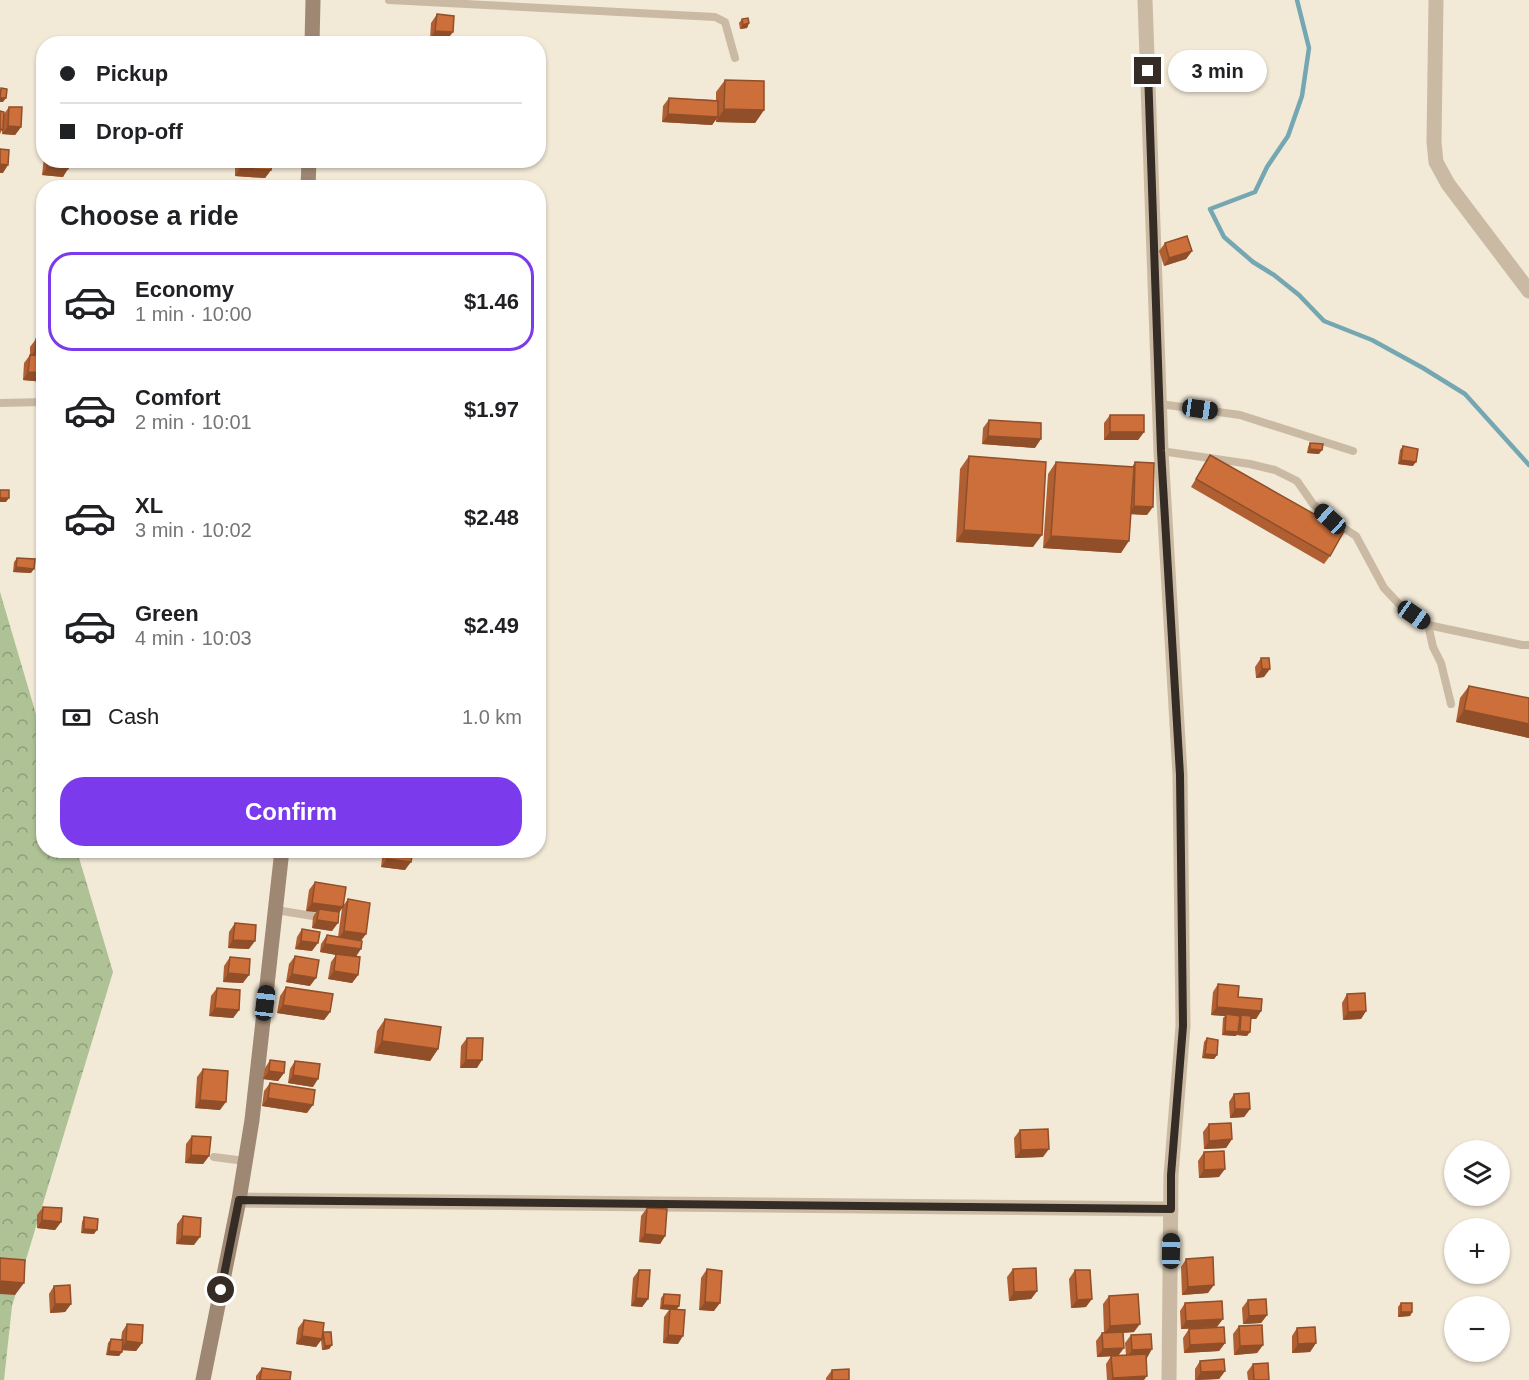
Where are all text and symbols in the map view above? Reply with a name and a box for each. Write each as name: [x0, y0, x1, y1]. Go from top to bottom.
callout: 3 min: [1169, 50, 1268, 92]
route end: [1134, 57, 1161, 84]
text: 3 min: [1191, 60, 1244, 82]
text: Pickup: [96, 61, 168, 86]
text: Drop-off: [96, 119, 183, 144]
text: Choose a ride: [60, 201, 239, 231]
icon: car: [63, 275, 117, 329]
text: Economy: [135, 277, 234, 302]
text: $1.46: [464, 289, 519, 314]
text: 1 min · 10:00: [135, 303, 252, 325]
icon: car: [63, 383, 117, 437]
text: Comfort: [135, 385, 221, 410]
text: $1.97: [464, 397, 519, 422]
car: [1181, 398, 1219, 420]
text: 2 min · 10:01: [135, 411, 252, 433]
icon: car: [63, 491, 117, 545]
text: XL: [135, 493, 163, 518]
car: [1311, 500, 1349, 538]
text: $2.48: [464, 505, 519, 530]
text: 3 min · 10:02: [135, 519, 252, 541]
car: [1394, 597, 1434, 633]
icon: car: [63, 599, 117, 653]
text: Green: [135, 601, 199, 626]
text: $2.49: [464, 613, 519, 638]
text: 4 min · 10:03: [135, 627, 252, 649]
icon: cash: [60, 701, 93, 734]
text: Cash: [108, 704, 159, 729]
text: 1.0 km: [462, 706, 522, 728]
button: Confirm: [60, 777, 522, 846]
car: [254, 984, 276, 1022]
map controls: [1444, 1140, 1510, 1362]
button: layers: [1444, 1140, 1510, 1206]
button: +: [1444, 1218, 1510, 1284]
car: [1162, 1233, 1180, 1269]
route start: [207, 1276, 234, 1303]
button: −: [1444, 1296, 1510, 1362]

